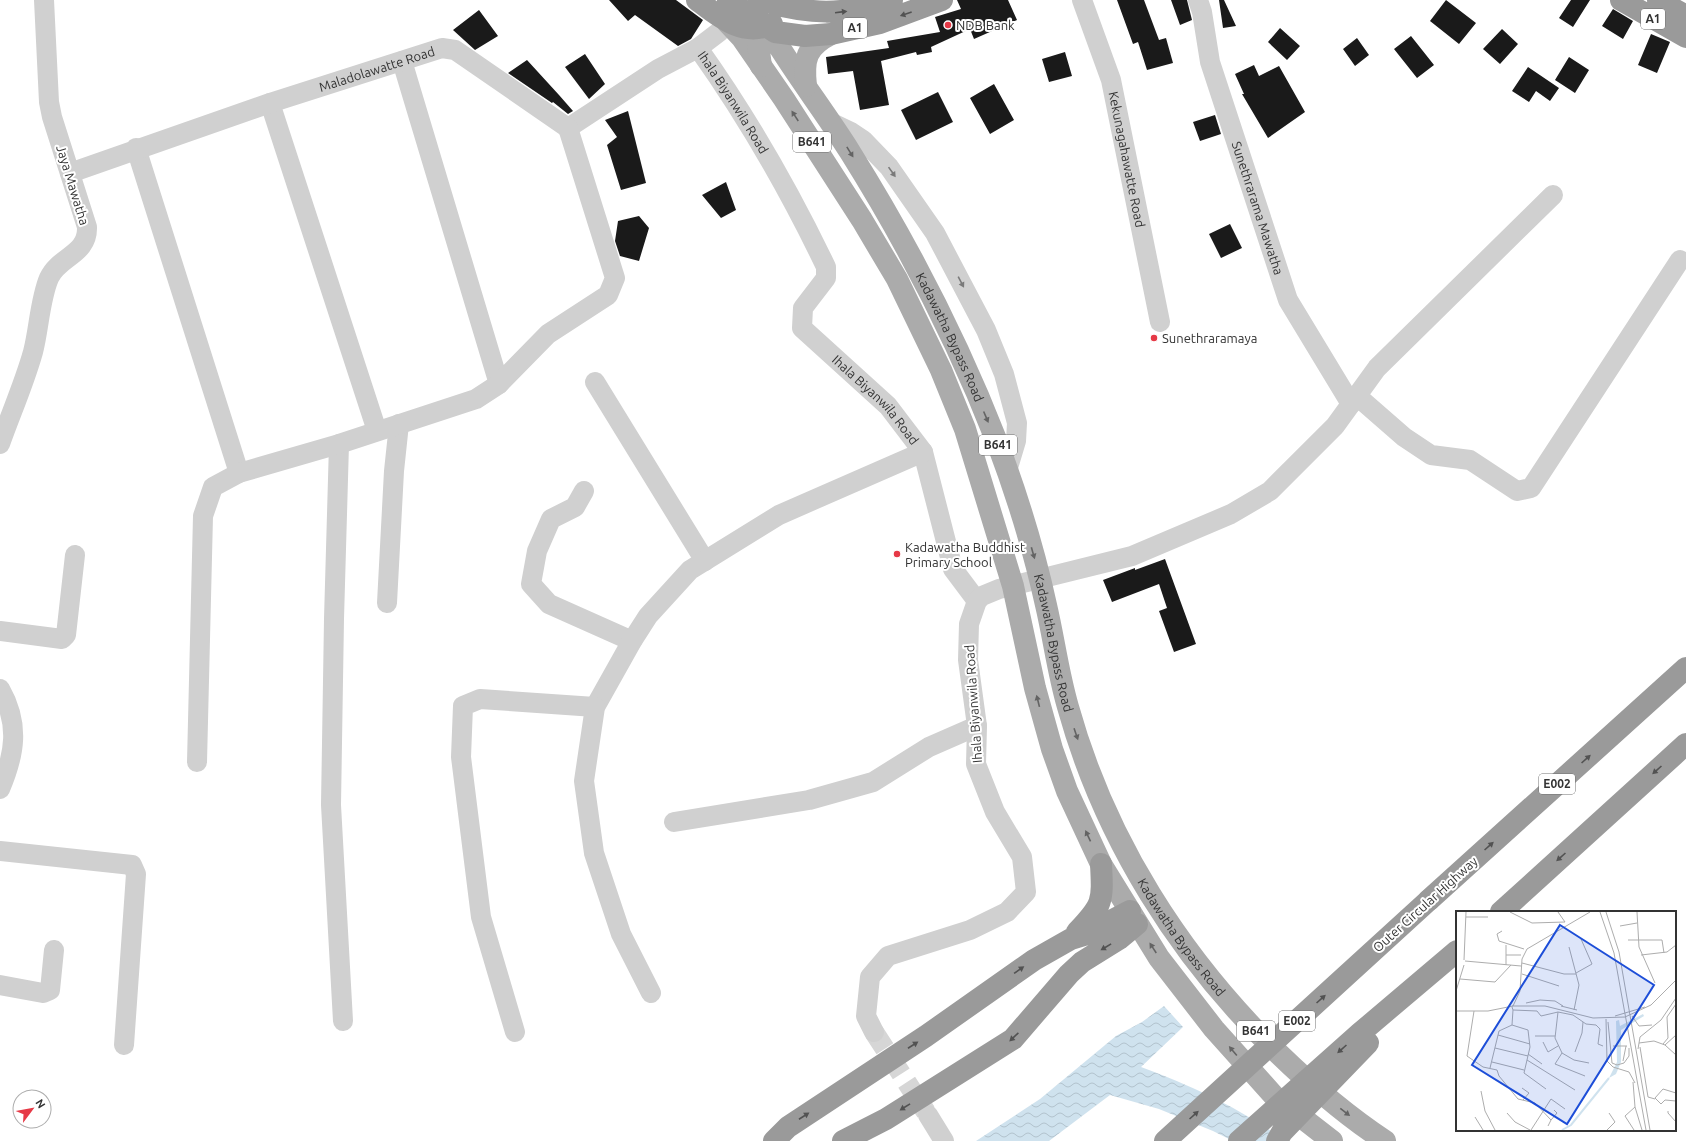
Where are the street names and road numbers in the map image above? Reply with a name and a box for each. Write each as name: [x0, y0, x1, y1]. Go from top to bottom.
road number: A1: [1641, 9, 1665, 29]
road number: A1: [843, 18, 867, 38]
street label: Maladolawatte Road: [317, 44, 436, 94]
street label: Ihala Biyanwila Road: [695, 48, 771, 156]
street label: Kekunagahawatte Road: [1106, 90, 1148, 229]
road number: B641: [793, 132, 831, 152]
street label: Sunethrarama Mawatha: [1229, 140, 1286, 277]
street label: Jaya Mawatha: [54, 143, 92, 227]
street label: Kadawatha Bypass Road: [914, 270, 987, 403]
street label: Ihala Biyanwila Road: [830, 352, 922, 447]
road number: B641: [979, 435, 1017, 455]
street label: Kadawatha Bypass Road: [1032, 572, 1076, 713]
street label: Ihala Biyanwila Road: [962, 644, 984, 764]
road number: E002: [1539, 774, 1575, 794]
street label: Outer Circular Highway: [1370, 854, 1480, 954]
street label: Kadawatha Bypass Road: [1135, 876, 1228, 999]
road number: E002: [1279, 1011, 1315, 1031]
road number: B641: [1237, 1021, 1275, 1041]

